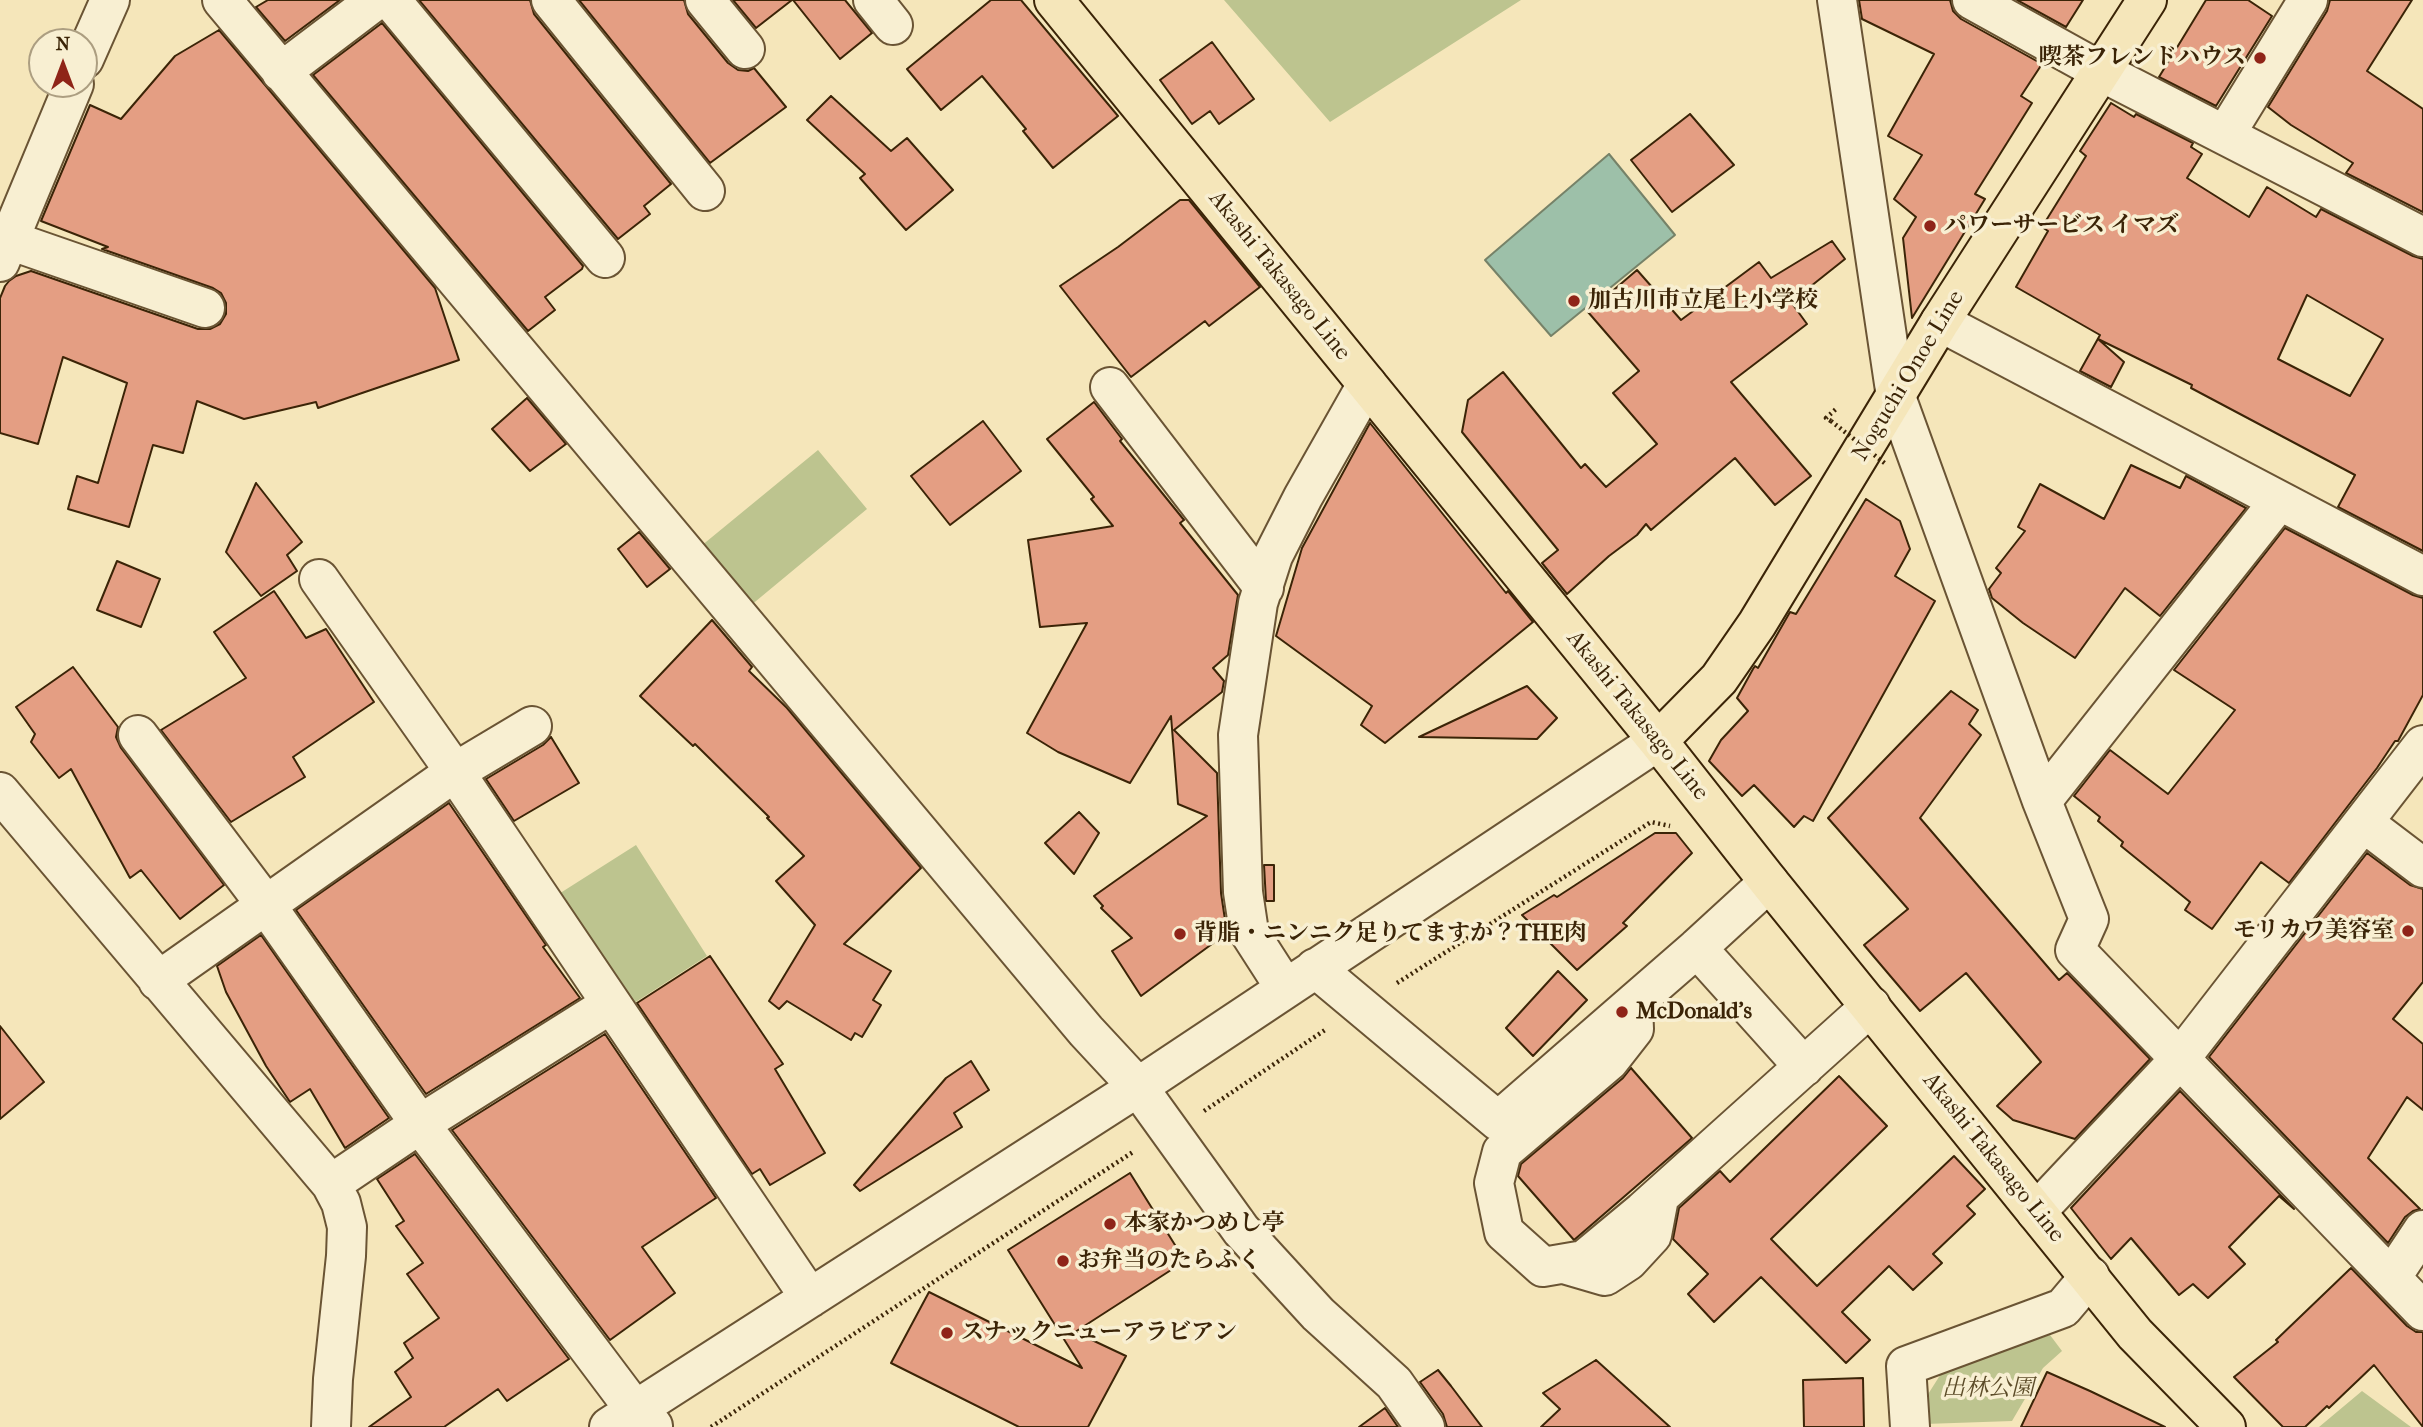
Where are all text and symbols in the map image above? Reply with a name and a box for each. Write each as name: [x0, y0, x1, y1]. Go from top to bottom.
north arrow: [28, 28, 98, 98]
text: N: [56, 33, 70, 55]
place label: 喫茶フレンドハウス: [2039, 44, 2246, 72]
marker: 喫茶フレンドハウス: [2252, 50, 2268, 66]
street label: Akashi Takasago Line: [1202, 186, 1356, 366]
place label: パワーサービス イマズ: [1944, 212, 2179, 240]
marker: パワーサービス イマズ: [1922, 218, 1938, 234]
street label: Noguchi Onoe Line: [1847, 286, 1971, 466]
place label: 加古川市立尾上小学校: [1588, 287, 1818, 315]
marker: 加古川市立尾上小学校: [1566, 293, 1582, 309]
street label: Akashi Takasago Line: [1560, 626, 1714, 806]
place label: モリカワ美容室: [2233, 917, 2394, 945]
place label: 背脂・ニンニク足りてますか？THE肉: [1194, 920, 1587, 948]
marker: モリカワ美容室: [2400, 923, 2416, 939]
marker: 背脂・ニンニク足りてますか？THE肉: [1172, 926, 1188, 942]
place label: McDonald's: [1636, 998, 1752, 1026]
marker: McDonald's: [1614, 1004, 1630, 1020]
street label: Akashi Takasago Line: [1916, 1068, 2070, 1248]
place label: 本家かつめし亭: [1124, 1210, 1285, 1238]
marker: 本家かつめし亭: [1102, 1216, 1118, 1232]
place label: お弁当のたらふく: [1077, 1247, 1261, 1275]
marker: お弁当のたらふく: [1055, 1253, 1071, 1269]
place label: スナックニューアラビアン: [961, 1319, 1237, 1347]
marker: スナックニューアラビアン: [939, 1325, 955, 1341]
park label: 出林公園: [1942, 1375, 2034, 1403]

